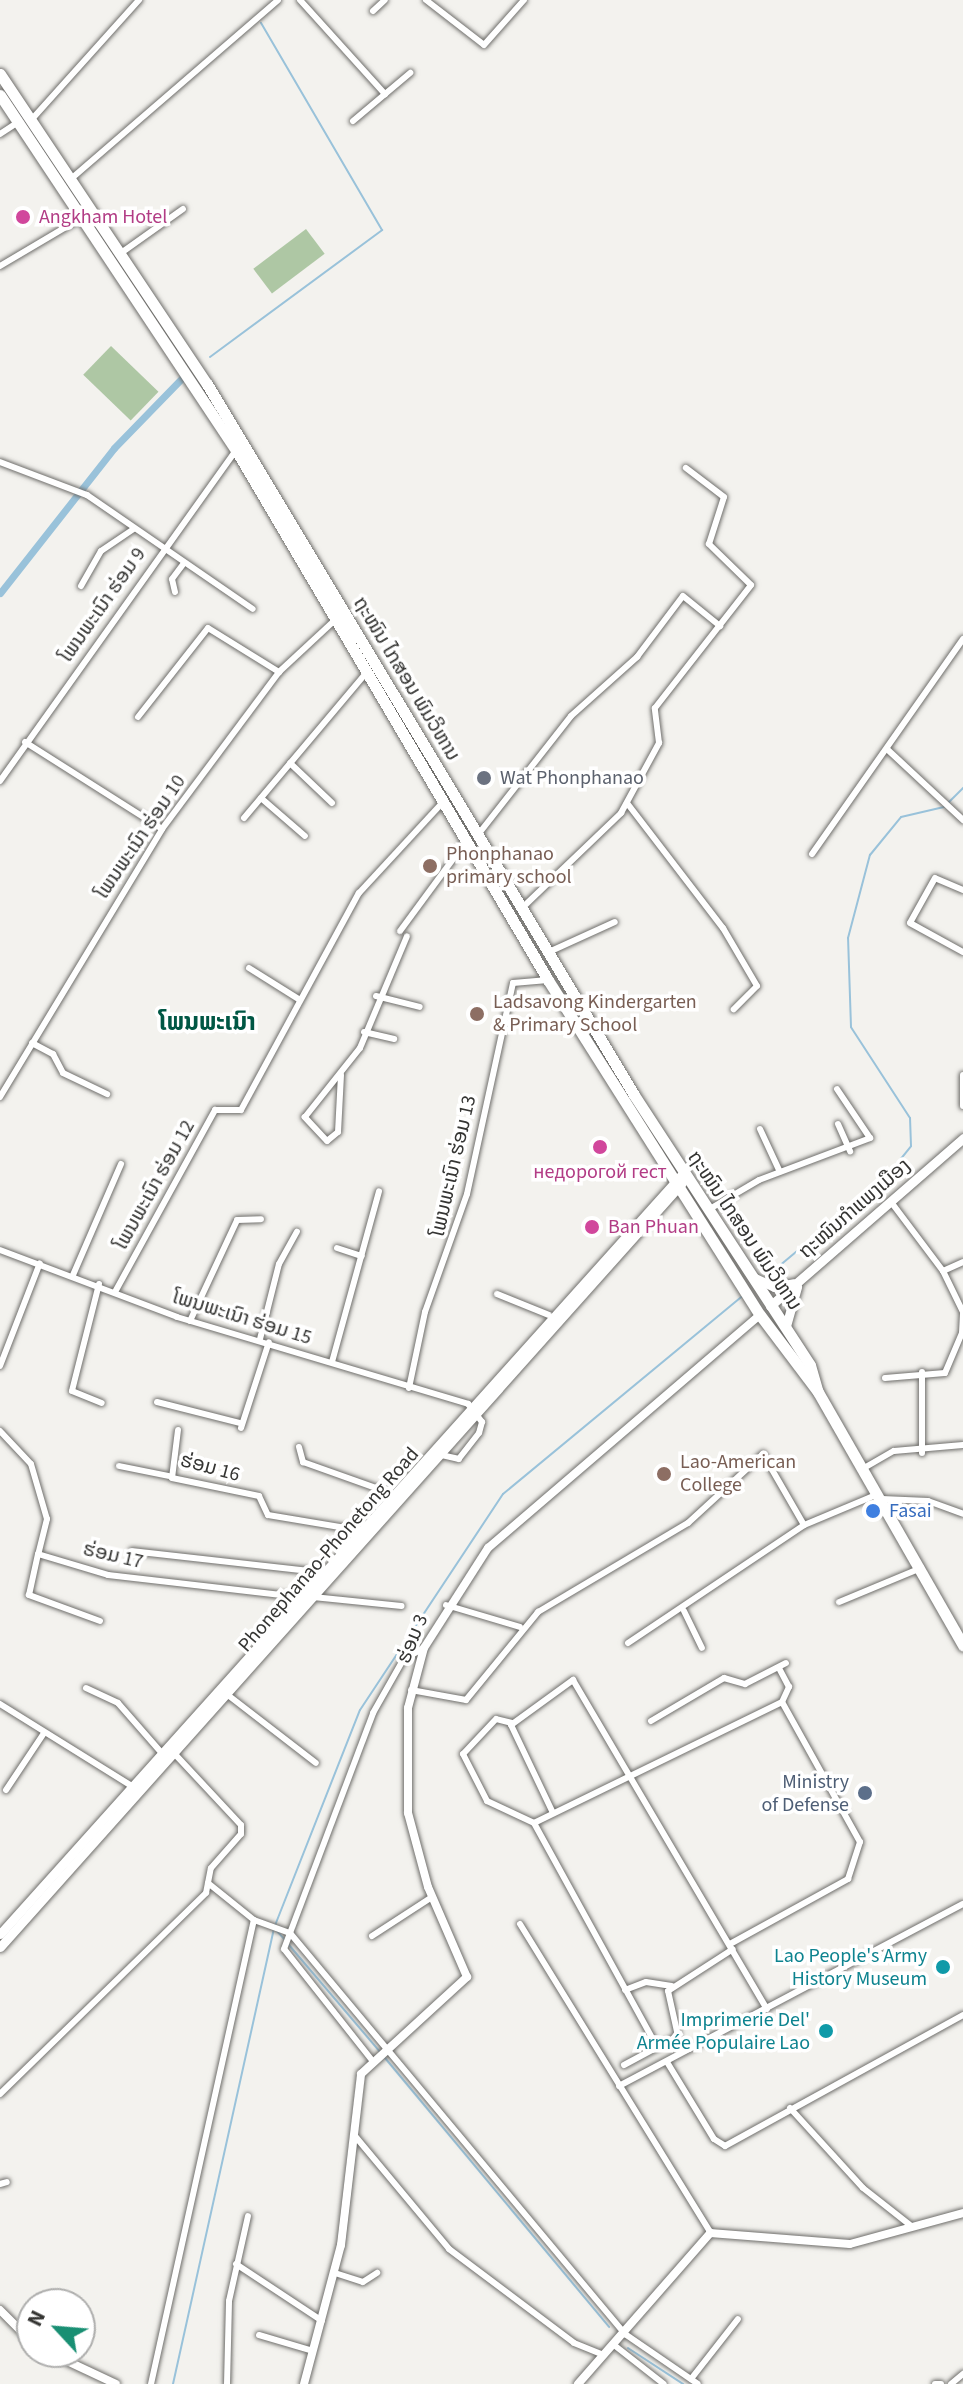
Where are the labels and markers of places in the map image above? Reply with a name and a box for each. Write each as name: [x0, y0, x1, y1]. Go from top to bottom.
place label: Angkham Hotel: [39, 205, 167, 229]
marker: Angkham Hotel: [14, 208, 32, 226]
place label: Wat Phonphanao: [500, 766, 644, 790]
marker: Wat Phonphanao: [475, 769, 493, 787]
place label: Phonphanao primary school: [446, 842, 572, 889]
marker: Phonphanao primary school: [421, 857, 439, 875]
place label: Ladsavong Kindergarten & Primary School: [493, 990, 697, 1037]
marker: Ladsavong Kindergarten & Primary School: [468, 1005, 486, 1023]
marker: недорогой гест: [591, 1138, 609, 1156]
place label: недорогой гест: [533, 1160, 667, 1184]
place label: Ban Phuan: [608, 1215, 699, 1239]
marker: Ban Phuan: [583, 1218, 601, 1236]
place label: Lao-American College: [680, 1450, 796, 1497]
marker: Lao-American College: [655, 1465, 673, 1483]
place label: Fasai: [889, 1499, 932, 1523]
marker: Fasai: [864, 1502, 882, 1520]
place label: Ministry of Defense: [761, 1770, 849, 1817]
marker: Ministry of Defense: [856, 1784, 874, 1802]
place label: Lao People's Army History Museum: [774, 1944, 927, 1991]
marker: Lao People's Army History Museum: [934, 1958, 952, 1976]
place label: Imprimerie Del' Armée Populaire Lao: [637, 2008, 810, 2055]
marker: Imprimerie Del' Armée Populaire Lao: [817, 2022, 835, 2040]

